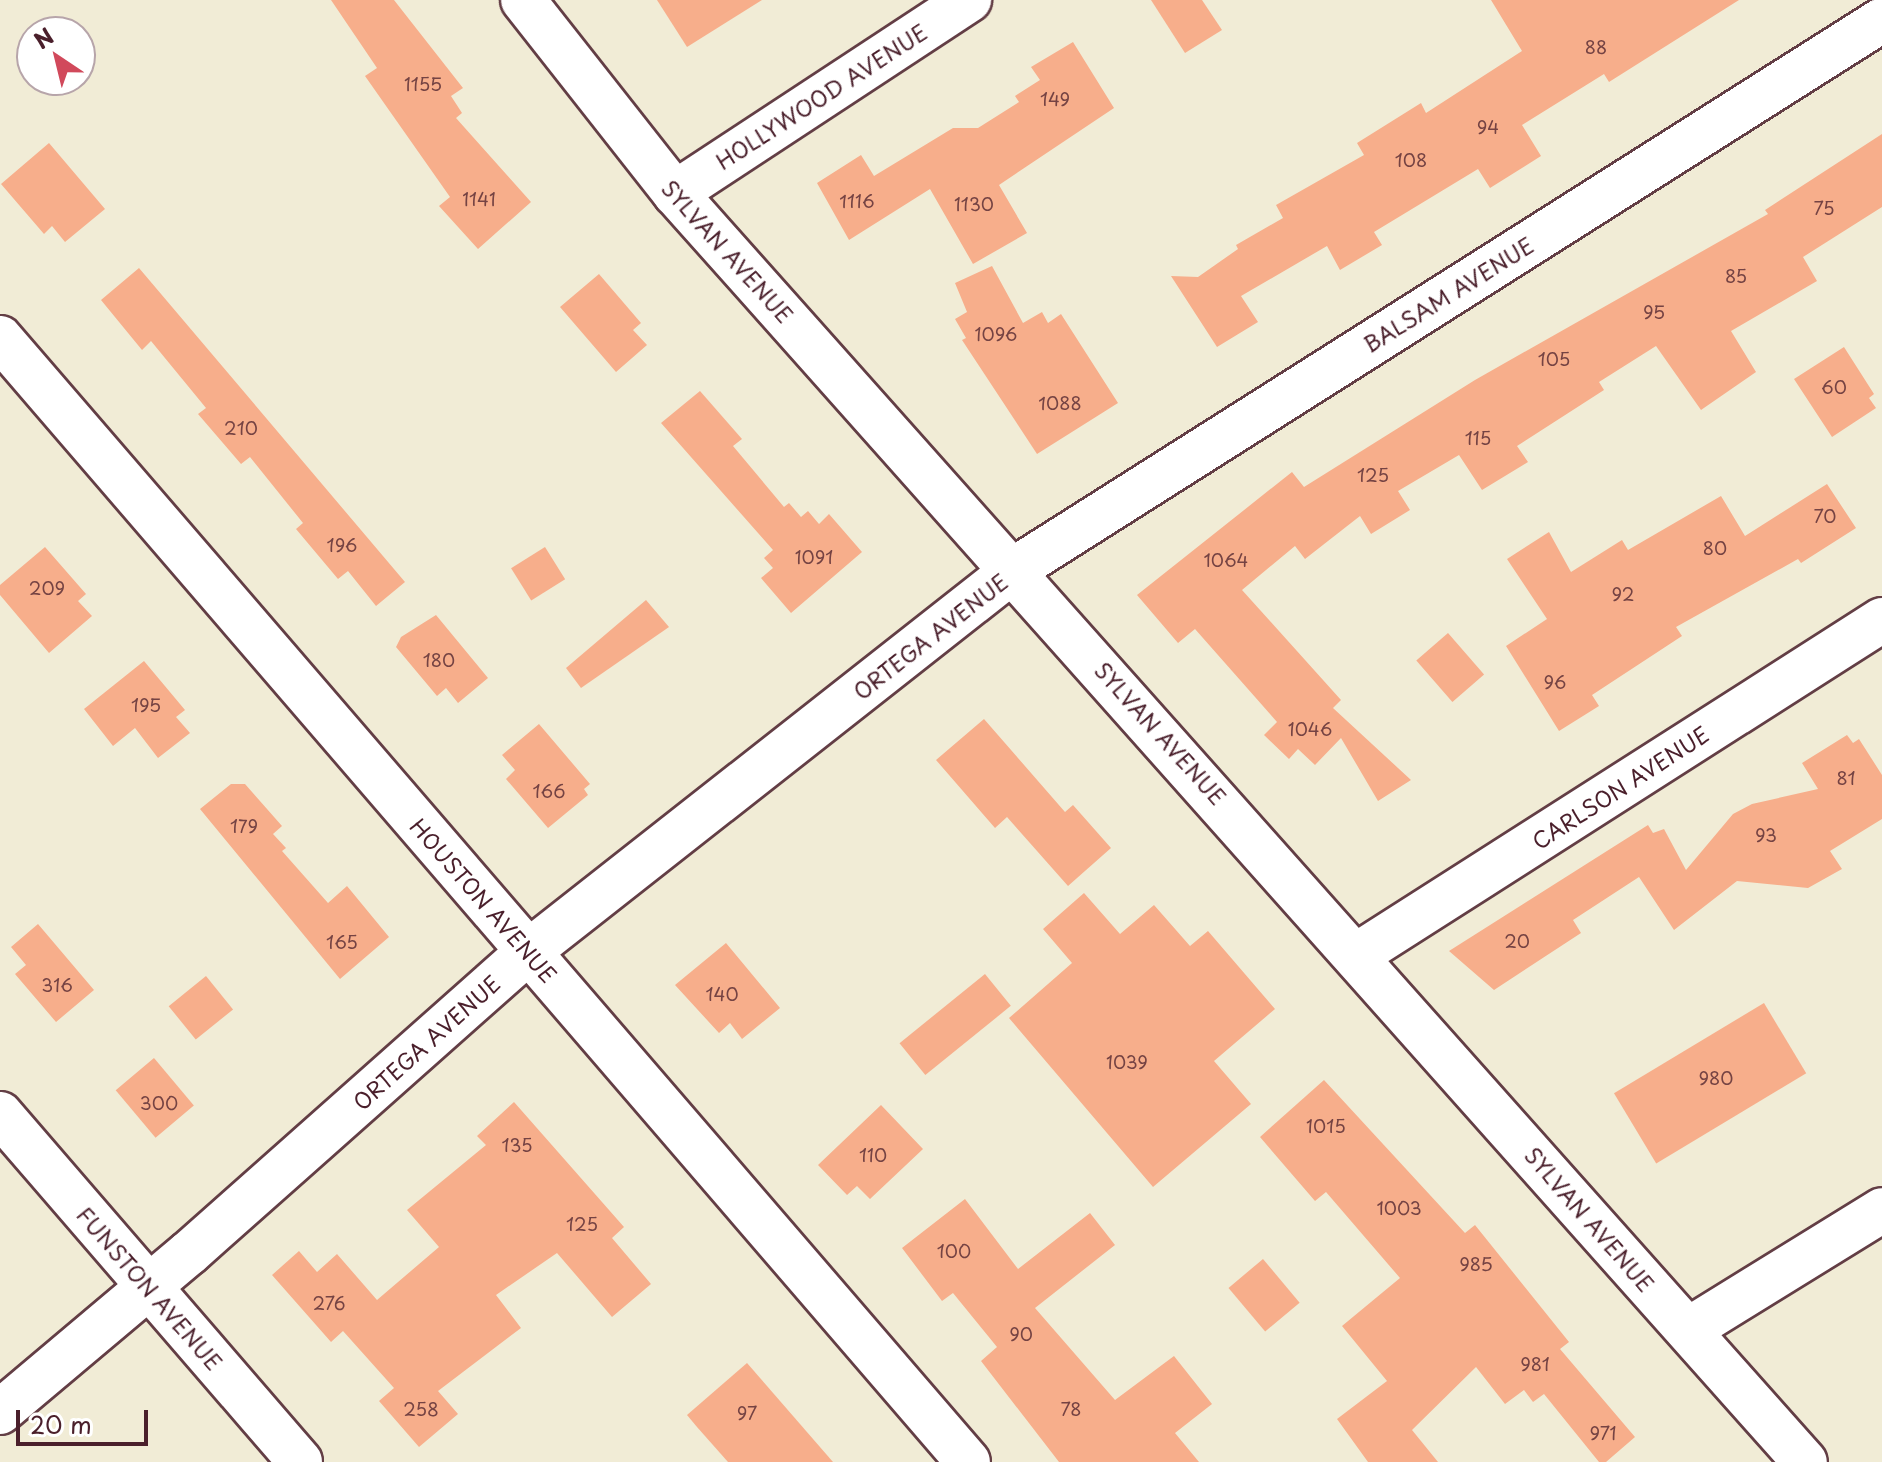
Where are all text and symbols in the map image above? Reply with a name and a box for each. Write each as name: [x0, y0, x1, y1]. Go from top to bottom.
north arrow: [16, 16, 96, 96]
street label: HOLLYWOOD AVENUE: [711, 18, 931, 174]
text: N: [26, 19, 60, 56]
house number: 88: [1585, 36, 1607, 58]
house number: 1155: [404, 73, 442, 95]
house number: 149: [1040, 88, 1070, 110]
house number: 94: [1477, 116, 1499, 138]
house number: 108: [1395, 149, 1427, 171]
street label: SYLVAN AVENUE: [657, 174, 799, 328]
house number: 1141: [462, 188, 496, 210]
house number: 1116: [839, 190, 875, 212]
house number: 1130: [954, 193, 994, 215]
house number: 75: [1814, 197, 1834, 219]
street label: BALSAM AVENUE: [1359, 232, 1537, 356]
house number: 85: [1725, 265, 1747, 287]
house number: 95: [1643, 301, 1665, 323]
house number: 1096: [975, 323, 1017, 345]
house number: 105: [1538, 348, 1570, 370]
house number: 60: [1821, 376, 1847, 398]
house number: 1088: [1038, 392, 1082, 414]
house number: 210: [224, 417, 258, 439]
house number: 115: [1465, 427, 1491, 449]
house number: 125: [1357, 464, 1389, 486]
house number: 70: [1814, 505, 1836, 527]
house number: 196: [327, 534, 357, 556]
house number: 80: [1703, 537, 1727, 559]
house number: 1091: [795, 546, 833, 568]
house number: 1064: [1203, 549, 1249, 571]
street label: ORTEGA AVENUE: [847, 567, 1013, 705]
house number: 209: [29, 577, 65, 599]
house number: 92: [1612, 583, 1634, 605]
house number: 180: [423, 649, 455, 671]
street label: SYLVAN AVENUE: [1090, 656, 1232, 810]
house number: 96: [1544, 671, 1566, 693]
house number: 195: [131, 694, 161, 716]
house number: 1046: [1288, 718, 1332, 740]
street label: CARLSON AVENUE: [1526, 720, 1714, 854]
house number: 81: [1836, 767, 1856, 789]
house number: 166: [533, 780, 565, 802]
street label: HOUSTON AVENUE: [404, 811, 564, 989]
house number: 179: [230, 815, 258, 837]
house number: 93: [1755, 824, 1777, 846]
house number: 20: [1504, 930, 1530, 952]
house number: 165: [326, 931, 358, 953]
street label: ORTEGA AVENUE: [346, 968, 506, 1116]
house number: 316: [41, 974, 73, 996]
house number: 140: [705, 983, 739, 1005]
house number: 1039: [1106, 1051, 1148, 1073]
house number: 980: [1699, 1067, 1733, 1089]
house number: 300: [140, 1092, 178, 1114]
house number: 1015: [1306, 1115, 1346, 1137]
house number: 135: [501, 1134, 533, 1156]
street label: SYLVAN AVENUE: [1520, 1141, 1660, 1297]
house number: 110: [859, 1144, 887, 1166]
house number: 1003: [1376, 1197, 1422, 1219]
street label: FUNSTON AVENUE: [71, 1200, 229, 1376]
house number: 125: [566, 1213, 598, 1235]
house number: 100: [937, 1240, 971, 1262]
house number: 985: [1459, 1253, 1493, 1275]
house number: 276: [312, 1292, 346, 1314]
house number: 90: [1009, 1323, 1033, 1345]
house number: 981: [1520, 1353, 1550, 1375]
scale bar: [20, 1394, 152, 1444]
house number: 258: [403, 1398, 439, 1420]
house number: 78: [1061, 1398, 1081, 1420]
house number: 97: [737, 1402, 757, 1424]
text: 20 m: [30, 1406, 92, 1442]
house number: 971: [1589, 1422, 1617, 1444]

